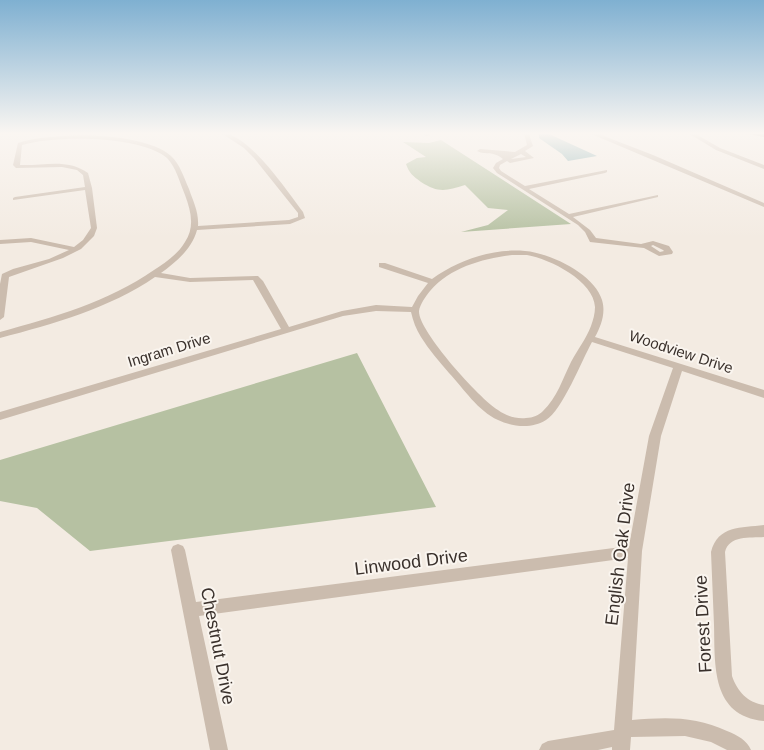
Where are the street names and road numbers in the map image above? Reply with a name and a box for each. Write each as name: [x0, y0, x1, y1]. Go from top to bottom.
street label: Woodview Drive: [627, 327, 735, 376]
street label: Ingram Drive: [125, 329, 212, 370]
street label: English Oak Drive: [601, 481, 639, 627]
street label: Linwood Drive: [353, 545, 469, 579]
street label: Forest Drive: [690, 575, 716, 673]
street label: Chestnut Drive: [197, 586, 239, 706]

